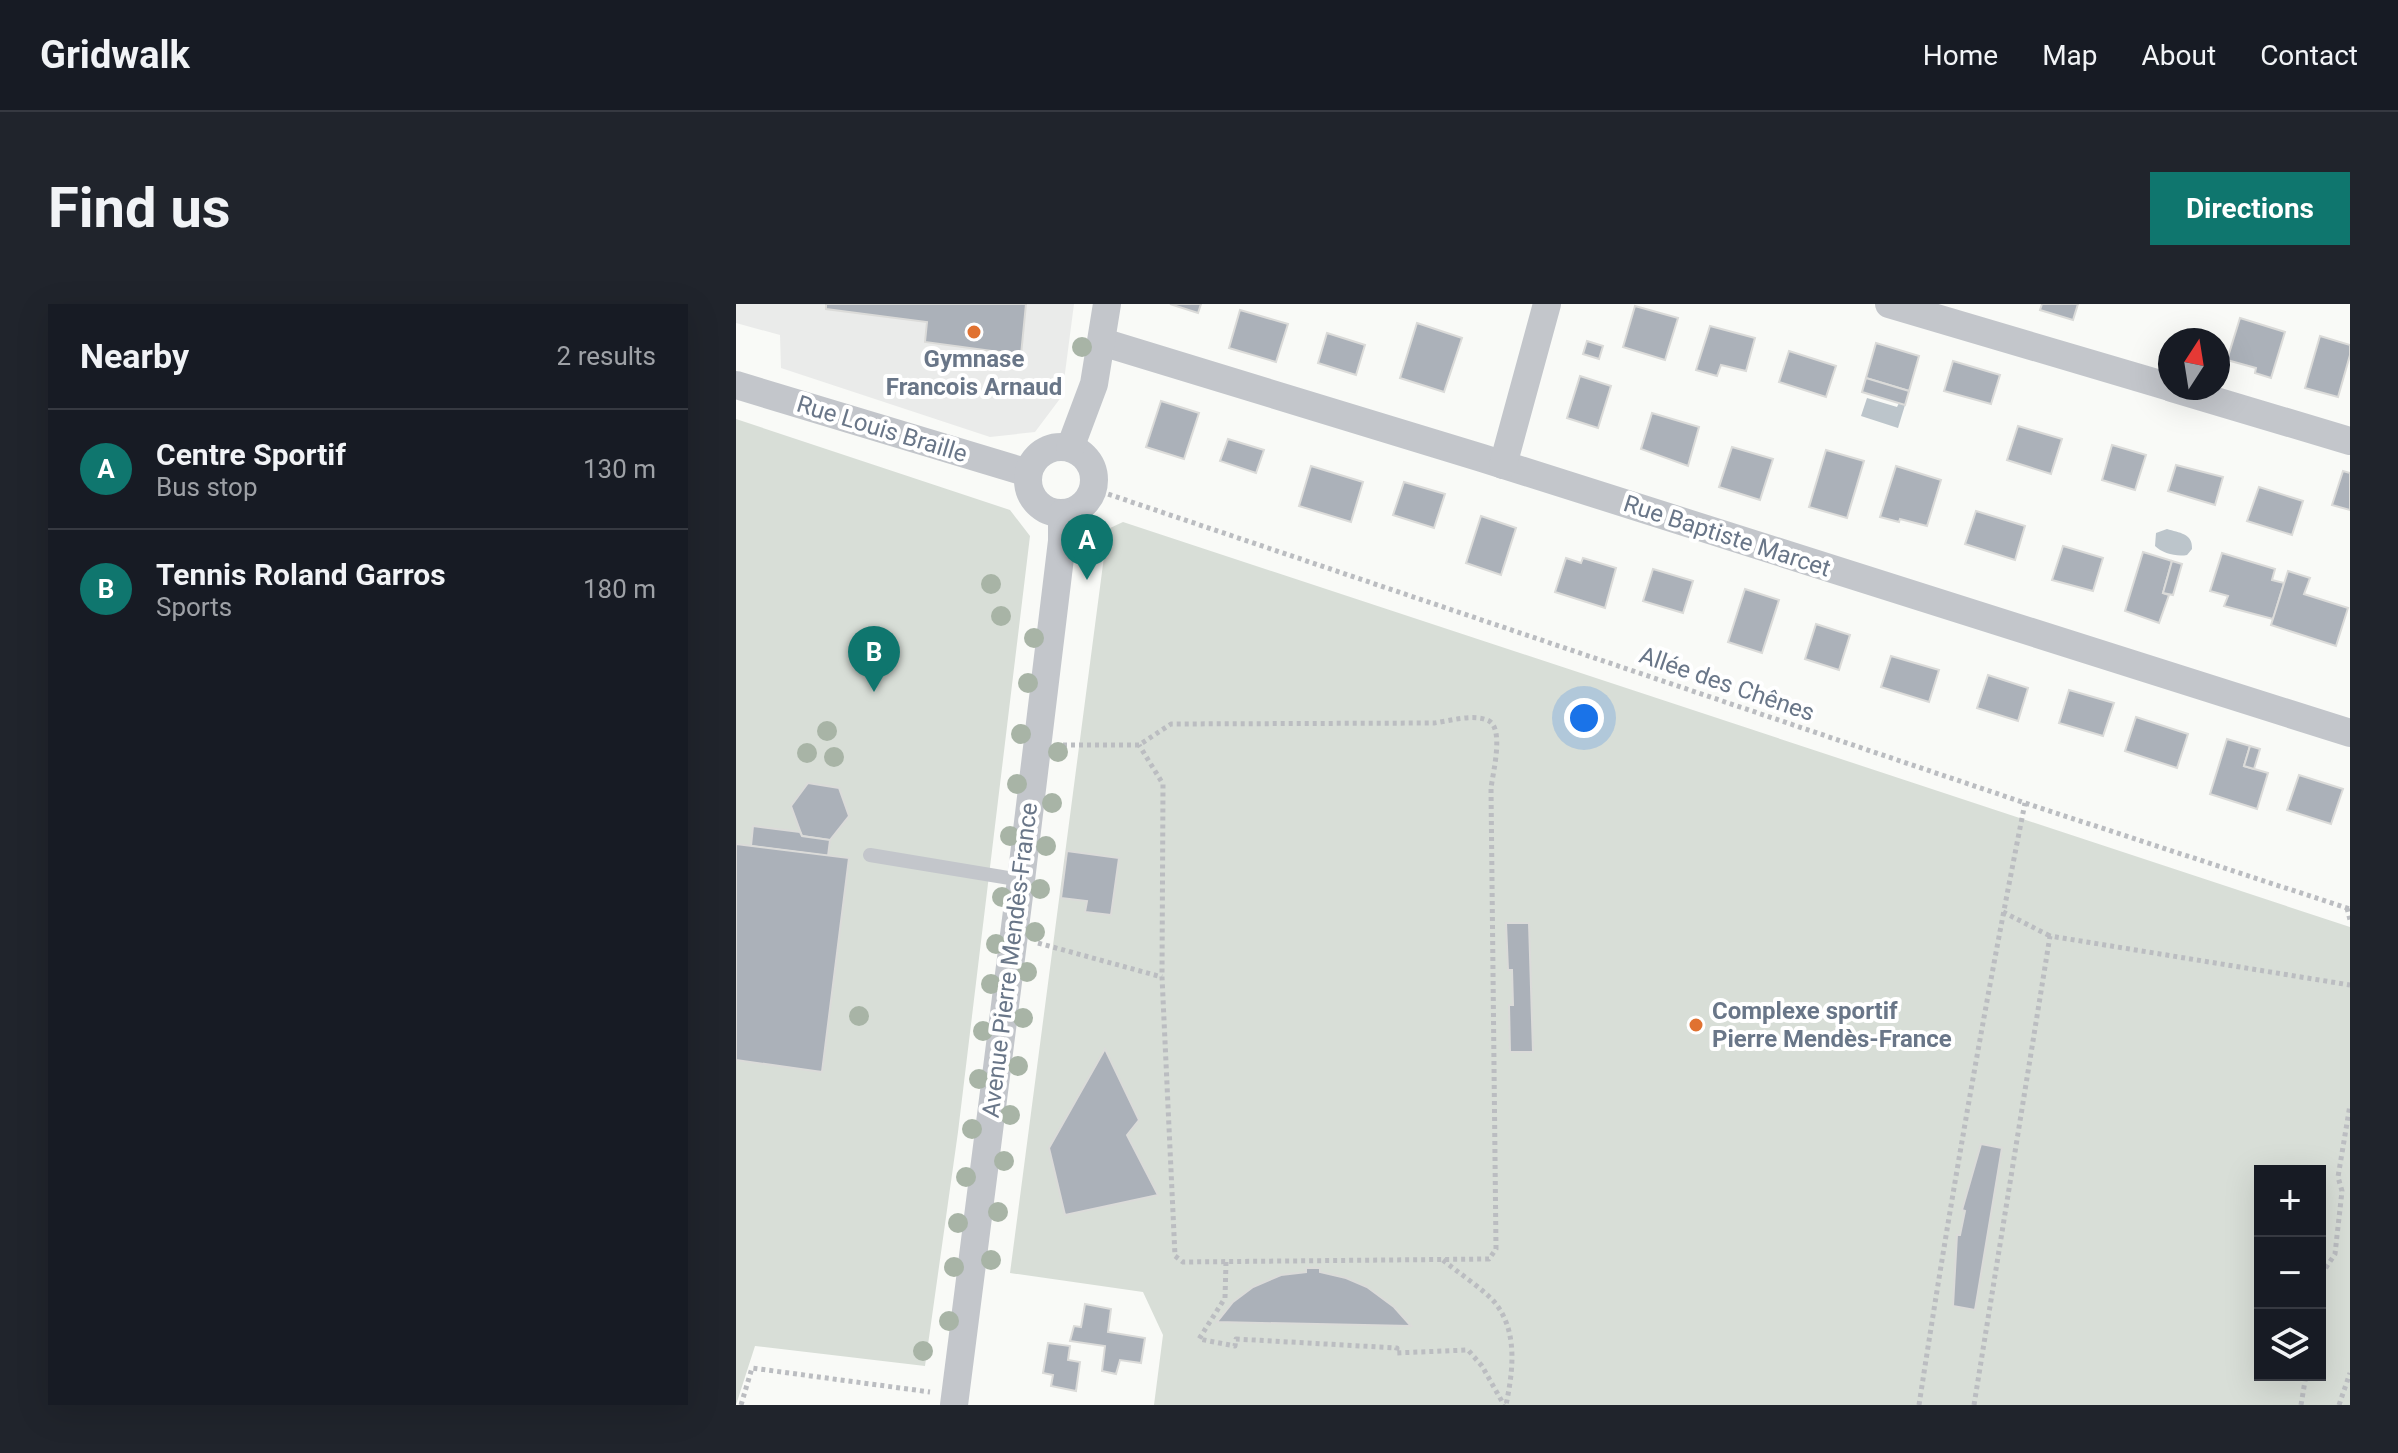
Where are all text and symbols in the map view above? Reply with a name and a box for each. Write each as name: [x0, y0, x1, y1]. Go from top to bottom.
text: Gridwalk: [40, 33, 190, 77]
text: Home: [1923, 39, 1998, 72]
text: Map: [2042, 39, 2098, 72]
text: About: [2142, 39, 2216, 72]
text: Contact: [2260, 39, 2358, 72]
button: Directions: [2150, 172, 2350, 245]
text: Find us: [48, 175, 231, 241]
marker: Gymnase Francois Arnaud: [965, 323, 983, 341]
north arrow: [2158, 328, 2230, 400]
text: Nearby: [80, 336, 189, 376]
text: 2 results: [557, 341, 656, 371]
place label: Gymnase Francois Arnaud: [886, 345, 1062, 401]
street label: Rue Louis Braille: [793, 390, 971, 468]
text: Centre Sportif: [156, 437, 346, 472]
text: A: [97, 454, 115, 484]
text: 130 m: [583, 454, 656, 484]
text: Bus stop: [156, 472, 258, 502]
street label: Rue Baptiste Marcet: [1620, 489, 1834, 583]
pin: A: [1061, 514, 1113, 580]
text: Tennis Roland Garros: [156, 557, 446, 592]
text: B: [98, 574, 114, 604]
text: 180 m: [583, 574, 656, 604]
text: Sports: [156, 592, 232, 622]
pin: B: [848, 626, 900, 692]
street label: Allée des Chênes: [1636, 641, 1818, 727]
your location: [1564, 698, 1604, 738]
street label: Avenue Pierre Mendès-France: [977, 801, 1043, 1119]
place label: Complexe sportif Pierre Mendès-France: [1712, 997, 1952, 1053]
marker: Complexe sportif Pierre Mendès-France: [1687, 1016, 1705, 1034]
map controls: [2254, 1165, 2326, 1381]
button: +: [2254, 1165, 2326, 1237]
button: −: [2254, 1237, 2326, 1309]
button: layers: [2254, 1309, 2326, 1381]

